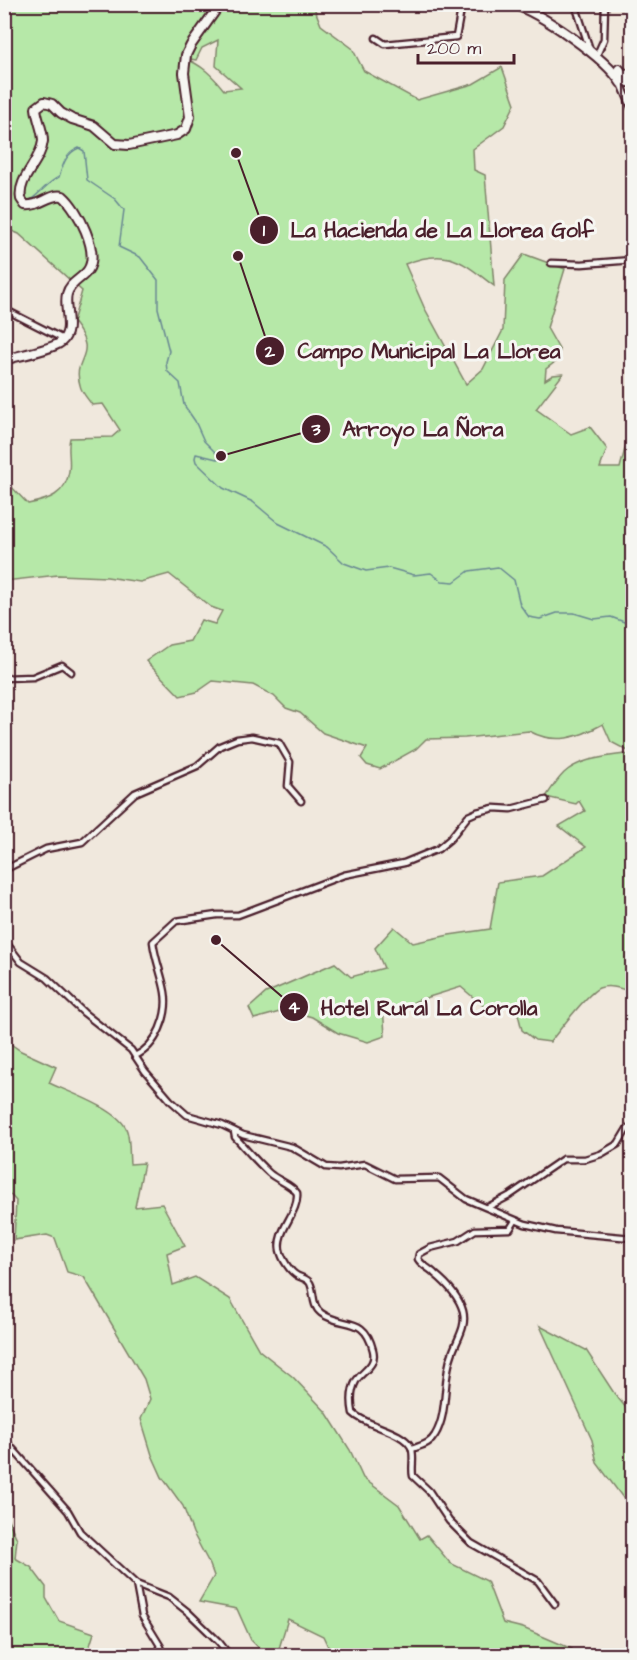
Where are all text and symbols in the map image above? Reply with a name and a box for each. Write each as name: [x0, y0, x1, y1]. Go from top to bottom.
scale bar: [418, 27, 514, 65]
text: 200 m: [427, 36, 481, 61]
callout: La Hacienda de La Llorea Golf: [249, 210, 606, 249]
text: La Hacienda de La Llorea Golf: [290, 216, 594, 245]
text: 1: [263, 218, 266, 243]
callout: Campo Municipal La Llorea: [255, 331, 572, 370]
text: Campo Municipal La Llorea: [298, 337, 561, 367]
text: 2: [264, 339, 276, 364]
callout: Arroyo La Ñora: [301, 409, 516, 448]
text: Arroyo La Ñora: [342, 415, 504, 447]
text: 3: [310, 417, 321, 442]
callout: Hotel Rural La Corolla: [279, 988, 549, 1027]
text: Hotel Rural La Corolla: [321, 994, 538, 1023]
text: 4: [288, 995, 301, 1020]

